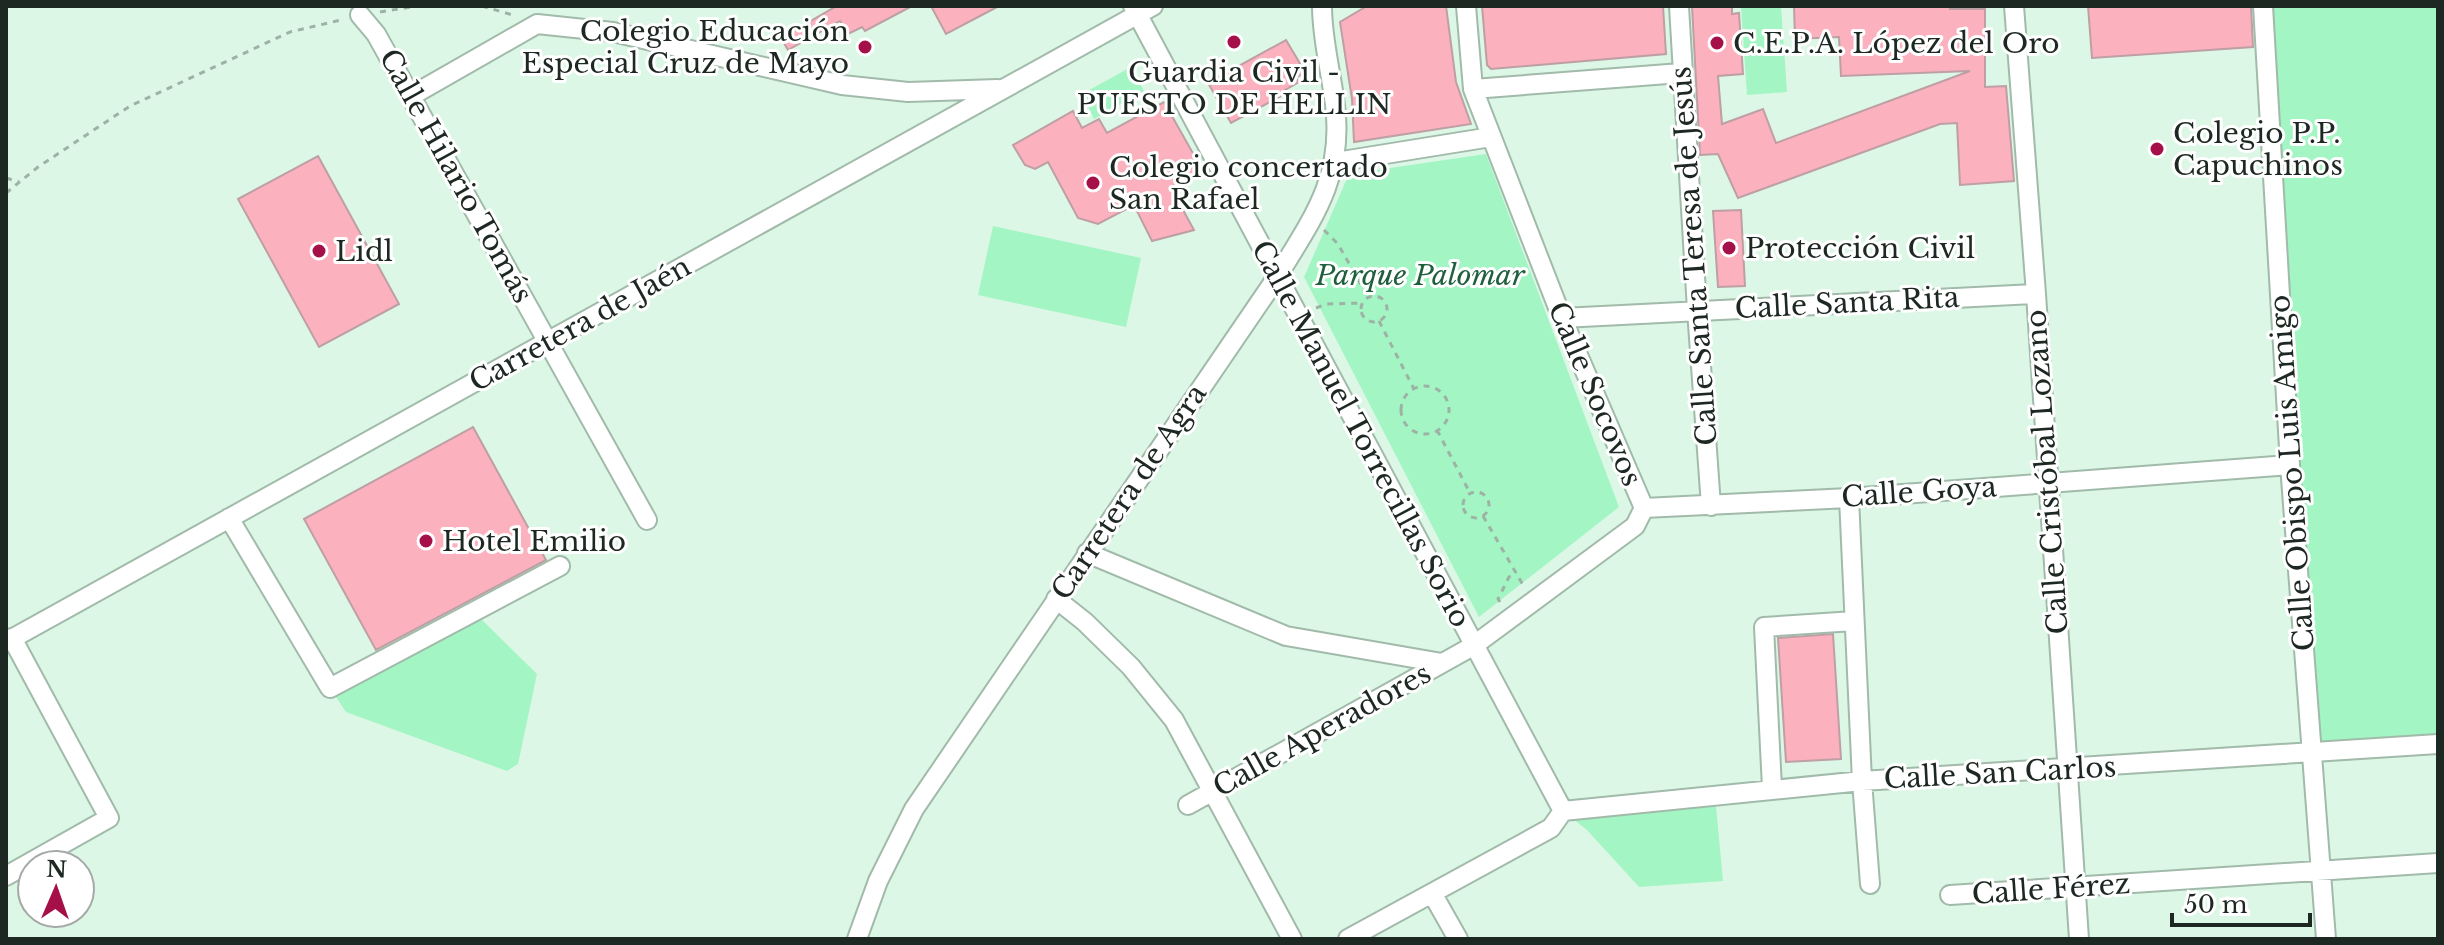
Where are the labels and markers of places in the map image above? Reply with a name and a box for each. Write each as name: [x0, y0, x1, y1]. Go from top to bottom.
place label: Colegio Educación Especial Cruz de Mayo: [521, 14, 849, 81]
place label: C.E.P.A. López del Oro: [1733, 26, 2060, 61]
marker: Guardia Civil - PUESTO DE HELLIN: [1225, 33, 1243, 51]
marker: C.E.P.A. López del Oro: [1708, 34, 1726, 52]
marker: Colegio Educación Especial Cruz de Mayo: [856, 38, 874, 56]
place label: Guardia Civil - PUESTO DE HELLIN: [1077, 55, 1391, 122]
place label: Colegio P.P. Capuchinos: [2173, 116, 2343, 183]
marker: Colegio P.P. Capuchinos: [2148, 140, 2166, 158]
place label: Colegio concertado San Rafael: [1109, 150, 1388, 217]
marker: Colegio concertado San Rafael: [1084, 174, 1102, 192]
place label: Protección Civil: [1745, 231, 1975, 266]
place label: Lidl: [335, 234, 393, 269]
marker: Protección Civil: [1720, 239, 1738, 257]
marker: Lidl: [310, 242, 328, 260]
place label: Hotel Emilio: [442, 524, 626, 559]
marker: Hotel Emilio: [417, 532, 435, 550]

